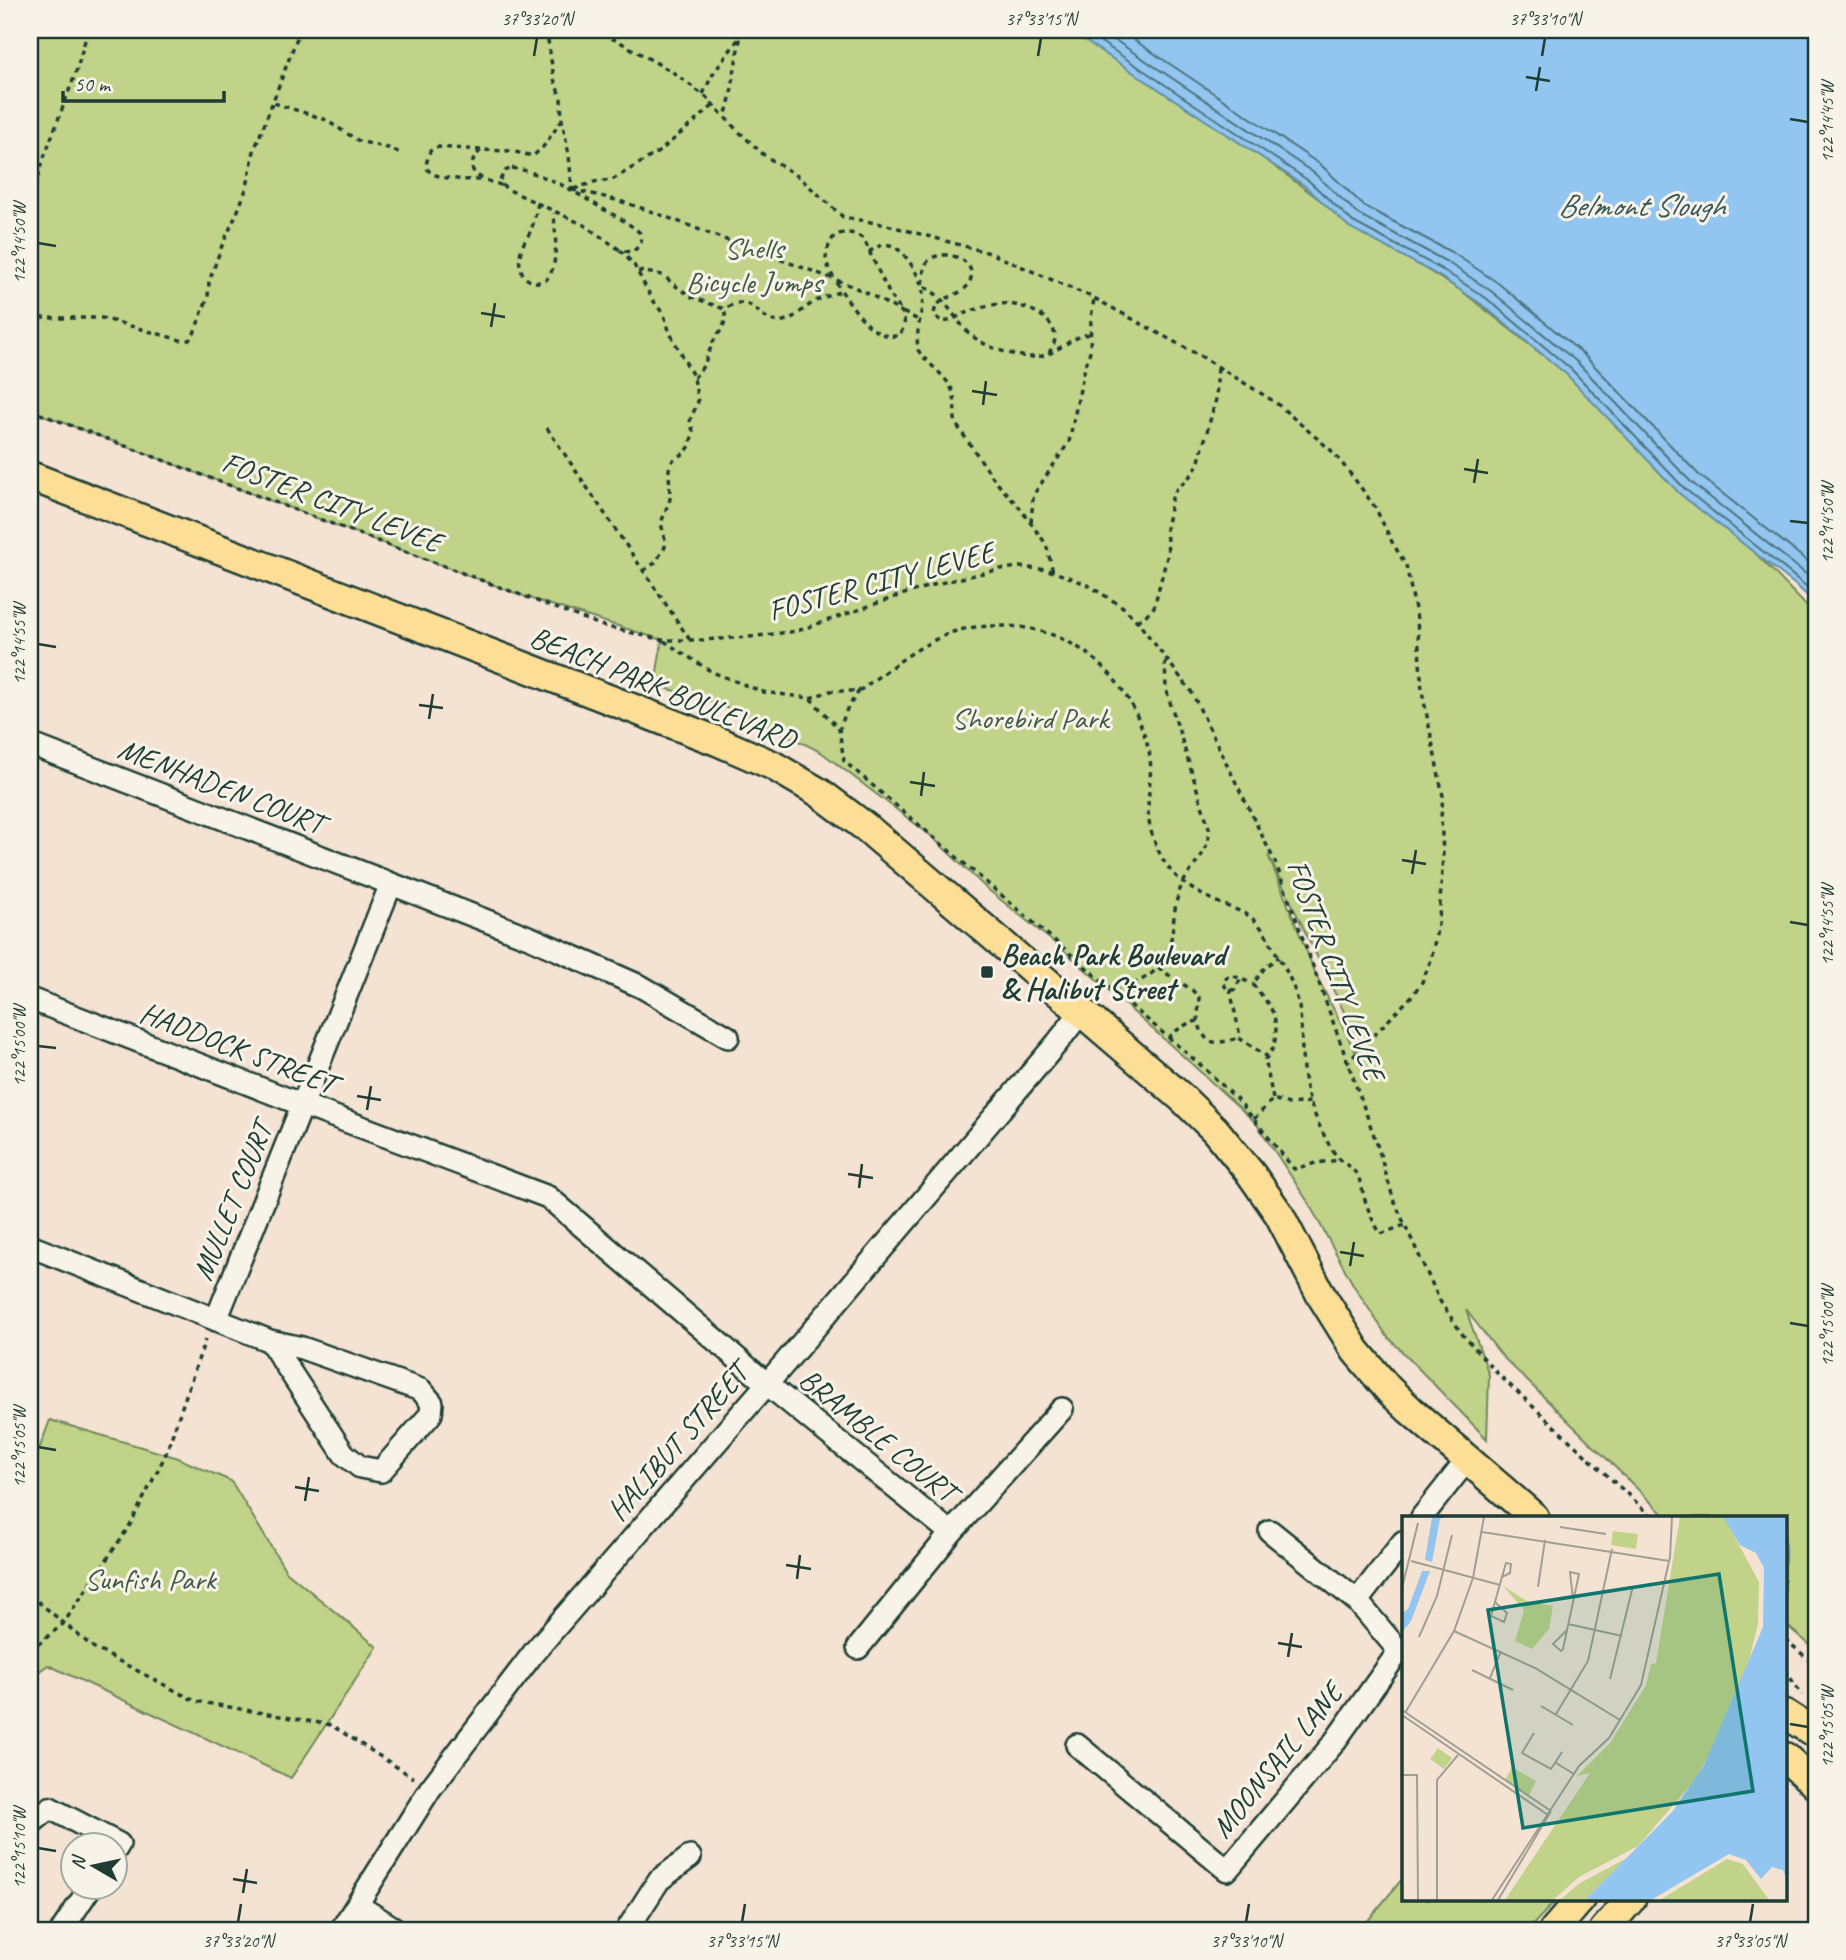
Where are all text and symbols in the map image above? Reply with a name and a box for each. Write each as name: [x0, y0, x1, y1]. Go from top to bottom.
text: 37°33'20"N: [502, 8, 576, 30]
text: 37°33'15"N: [1006, 8, 1080, 30]
text: 37°33'10"N: [1510, 8, 1584, 30]
scale bar: [63, 60, 224, 104]
text: 50 m: [74, 71, 112, 97]
text: 122°14'45"W: [1816, 78, 1838, 163]
water label: Belmont Slough: [1558, 185, 1726, 226]
text: 122°14'50"W: [8, 199, 30, 284]
park label: Shells Bicycle Jumps: [686, 229, 825, 301]
street label: FOSTER CITY LEVEE: [217, 443, 450, 563]
text: 122°14'50"W: [1816, 479, 1838, 564]
street label: FOSTER CITY LEVEE: [764, 532, 1001, 629]
text: 122°14'55"W: [8, 600, 30, 685]
street label: BEACH PARK BOULEVARD: [525, 617, 804, 760]
park label: Shorebird Park: [952, 699, 1110, 737]
street label: MENHADEN COURT: [113, 729, 336, 845]
street label: FOSTER CITY LEVEE: [1278, 855, 1395, 1089]
text: 122°14'55"W: [1816, 881, 1838, 966]
place label: Beach Park Boulevard & Halibut Street: [1001, 936, 1230, 1008]
marker: Beach Park Boulevard & Halibut Street: [979, 964, 995, 980]
street label: HADDOCK STREET: [135, 993, 348, 1105]
text: 122°15'00"W: [8, 1002, 30, 1087]
street label: MULLET COURT: [183, 1111, 283, 1286]
text: 122°15'00"W: [1816, 1282, 1838, 1367]
street label: HALIBUT STREET: [598, 1350, 760, 1528]
street label: BRAMBLE COURT: [792, 1360, 970, 1515]
text: 122°15'05"W: [8, 1403, 30, 1488]
inset map: [1402, 1516, 1786, 1900]
park label: Sunfish Park: [84, 1560, 218, 1598]
street label: MOONSAIL LANE: [1203, 1672, 1353, 1845]
text: 122°15'05"W: [1816, 1683, 1838, 1768]
text: 122°15'10"W: [8, 1804, 30, 1889]
north arrow: [60, 1830, 130, 1900]
text: N: [65, 1853, 91, 1871]
text: 37°33'20"N: [203, 1930, 277, 1952]
text: 37°33'15"N: [707, 1930, 781, 1952]
text: 37°33'10"N: [1211, 1930, 1285, 1952]
text: 37°33'05"N: [1715, 1930, 1789, 1952]

